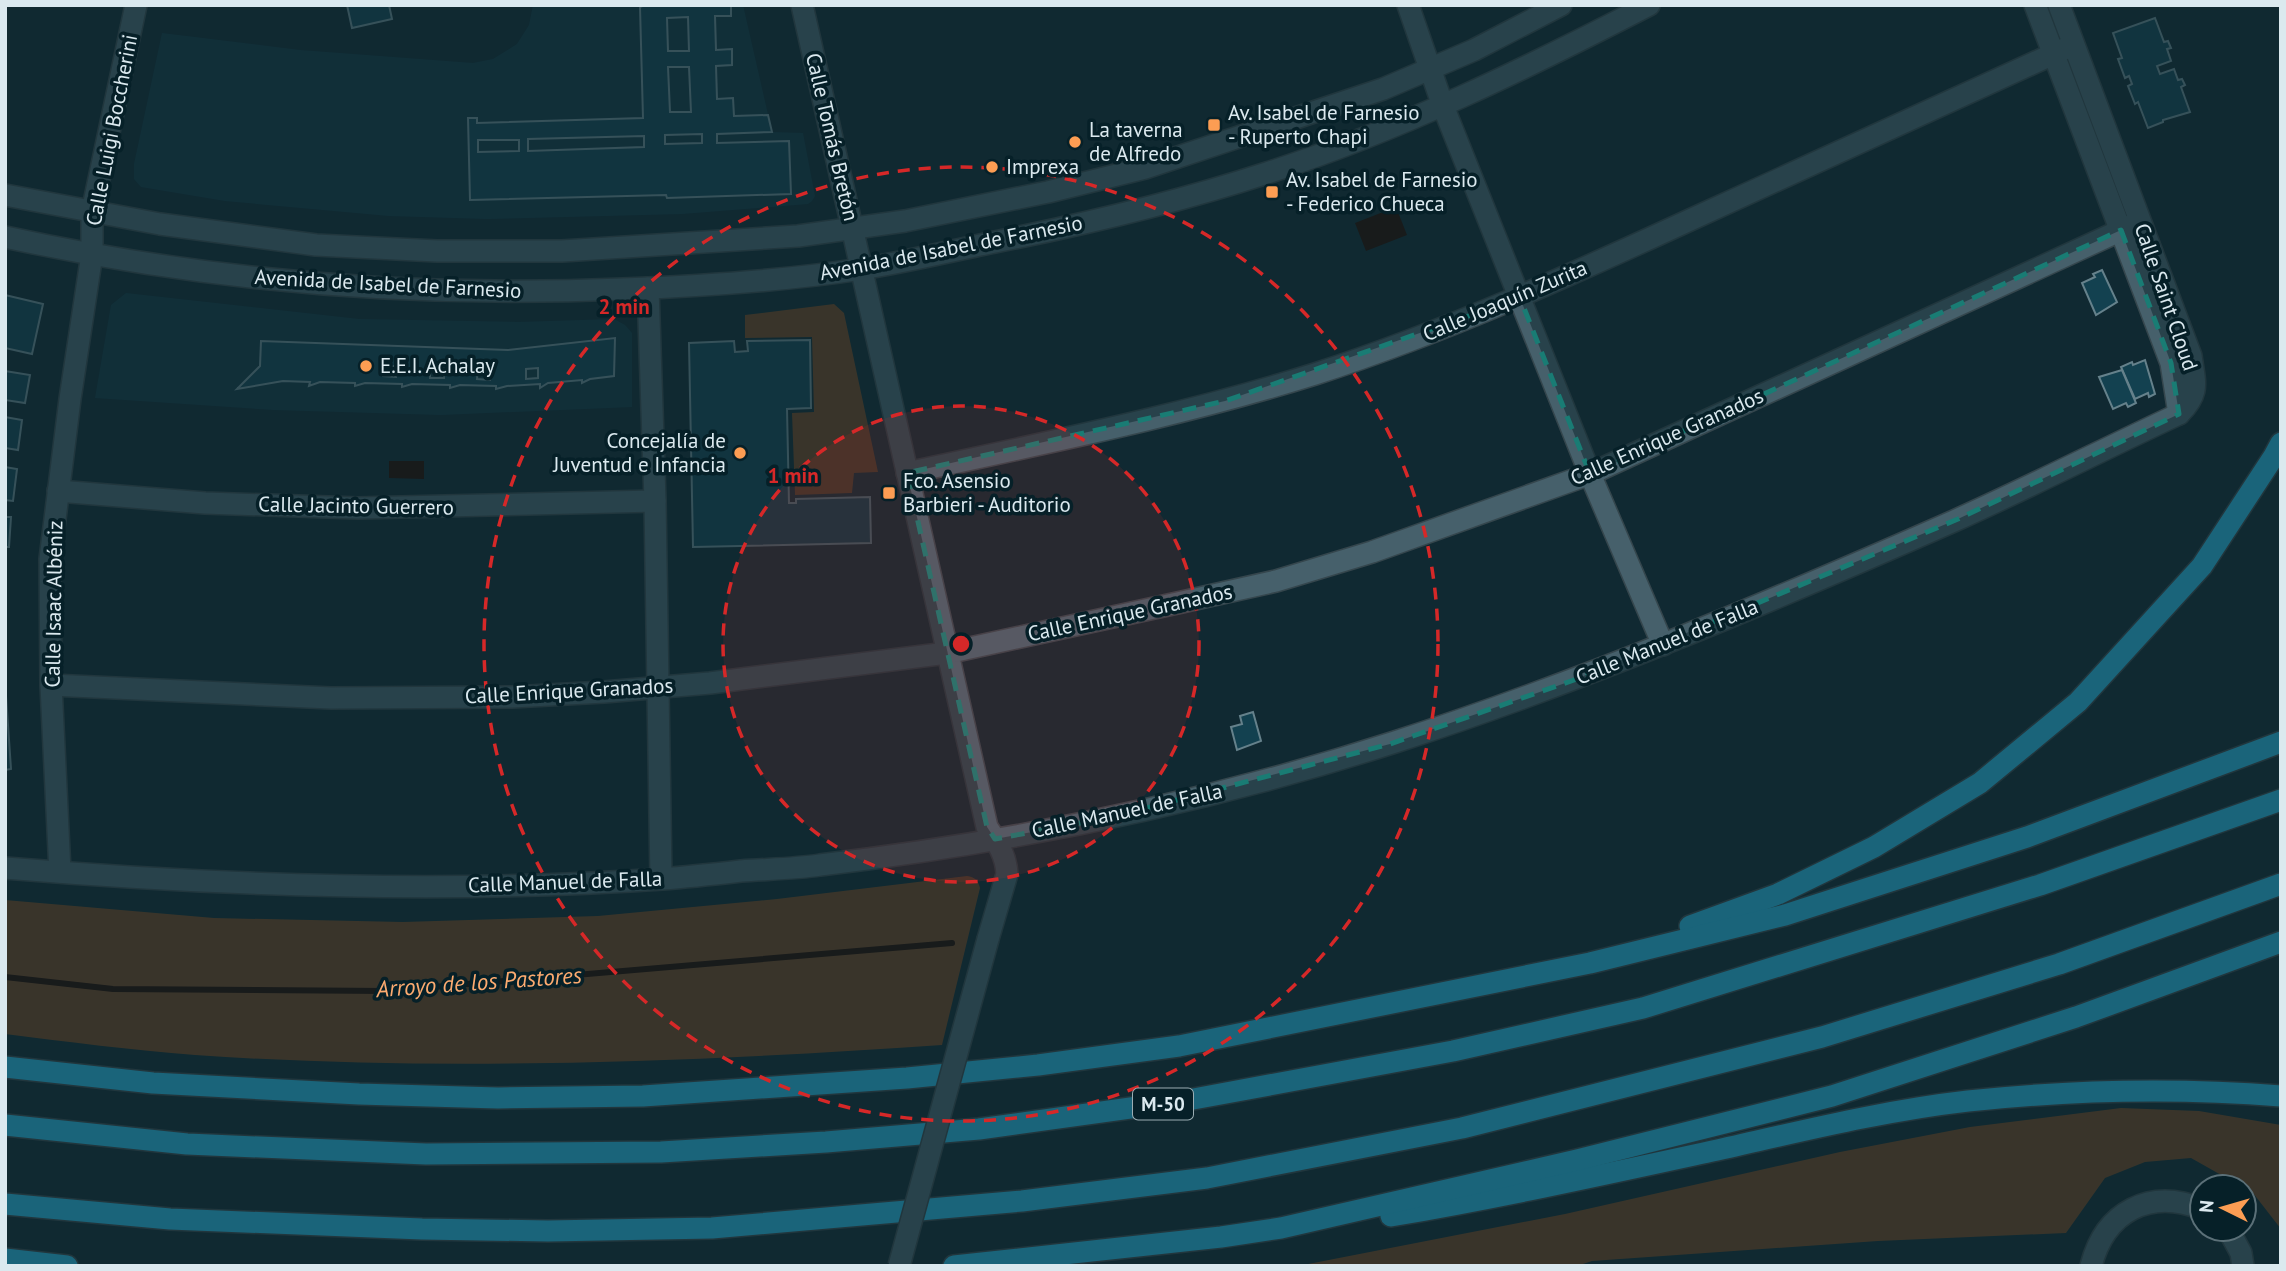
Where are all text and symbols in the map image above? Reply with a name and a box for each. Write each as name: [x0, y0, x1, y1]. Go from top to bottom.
street label: Calle Luigi Boccherini: [80, 32, 143, 228]
street label: Calle Tomás Bretón: [800, 50, 865, 224]
place label: Av. Isabel de Farnesio - Ruperto Chapi: [1228, 99, 1420, 150]
place label: La taverna de Alfredo: [1089, 116, 1183, 167]
marker: Av. Isabel de Farnesio - Ruperto Chapi: [1206, 117, 1222, 133]
marker: La taverna de Alfredo: [1067, 134, 1083, 150]
place label: Imprexa: [1006, 153, 1079, 180]
marker: Imprexa: [984, 159, 1000, 175]
place label: Av. Isabel de Farnesio - Federico Chueca: [1286, 166, 1478, 217]
marker: Av. Isabel de Farnesio - Federico Chueca: [1264, 184, 1280, 200]
street label: Avenida de Isabel de Farnesio: [817, 209, 1085, 286]
street label: Calle Saint Cloud: [2129, 220, 2204, 374]
street label: Calle Joaquín Zurita: [1419, 254, 1591, 347]
street label: Avenida de Isabel de Farnesio: [254, 263, 522, 304]
text: 2 min: [598, 293, 650, 320]
place label: E.E.I. Achalay: [380, 352, 495, 379]
marker: E.E.I. Achalay: [358, 358, 374, 374]
street label: Calle Enrique Granados: [1566, 382, 1768, 491]
place label: Concejalía de Juventud e Infancia: [552, 427, 726, 478]
marker: Concejalía de Juventud e Infancia: [732, 445, 748, 461]
text: 1 min: [767, 462, 819, 489]
place label: Fco. Asensio Barbieri - Auditorio: [903, 467, 1071, 518]
marker: Fco. Asensio Barbieri - Auditorio: [881, 485, 897, 501]
street label: Calle Jacinto Guerrero: [258, 490, 454, 521]
street label: Calle Isaac Albéniz: [39, 520, 68, 688]
street label: Calle Enrique Granados: [1025, 578, 1235, 647]
street label: Calle Manuel de Falla: [1572, 593, 1762, 690]
centre of rings: [949, 632, 973, 656]
street label: Calle Enrique Granados: [464, 672, 674, 709]
street label: Calle Manuel de Falla: [1029, 777, 1225, 844]
street label: Calle Manuel de Falla: [467, 865, 663, 898]
water label: Arroyo de los Pastores: [374, 960, 584, 1003]
road number: M-50: [1133, 1088, 1193, 1120]
north arrow: [2188, 1173, 2258, 1243]
text: N: [2194, 1199, 2219, 1214]

